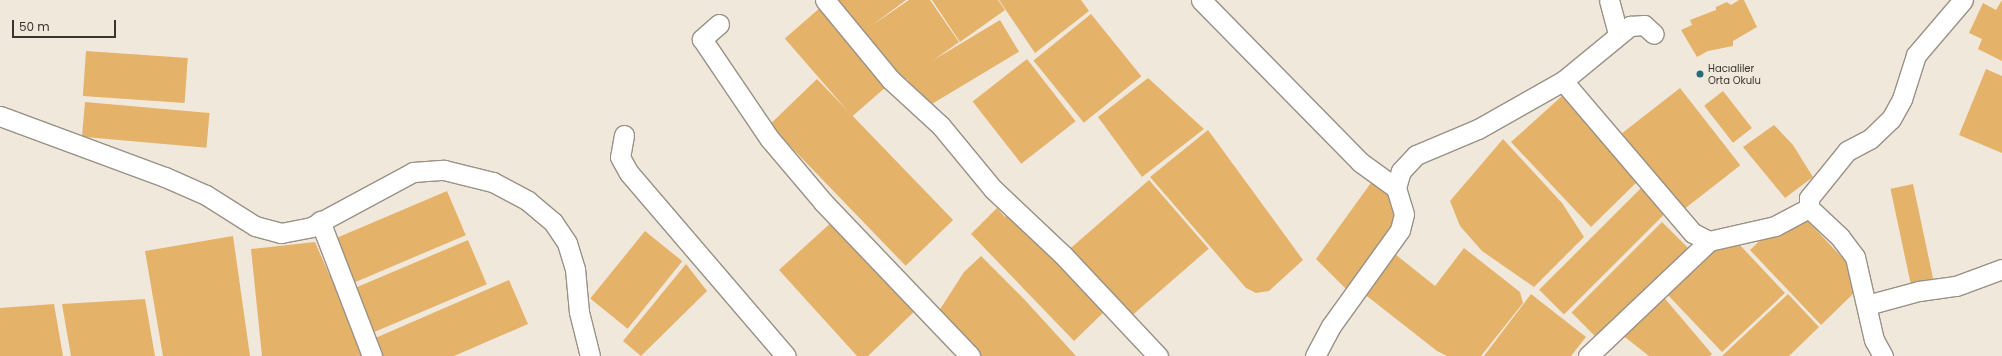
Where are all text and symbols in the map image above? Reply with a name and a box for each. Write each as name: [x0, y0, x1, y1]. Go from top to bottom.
scale bar: [14, 12, 118, 38]
text: 50 m: [19, 18, 50, 35]
place label: Hacıaliler Orta Okulu: [1708, 62, 1761, 86]
marker: Hacıaliler Orta Okulu: [1695, 69, 1705, 79]

